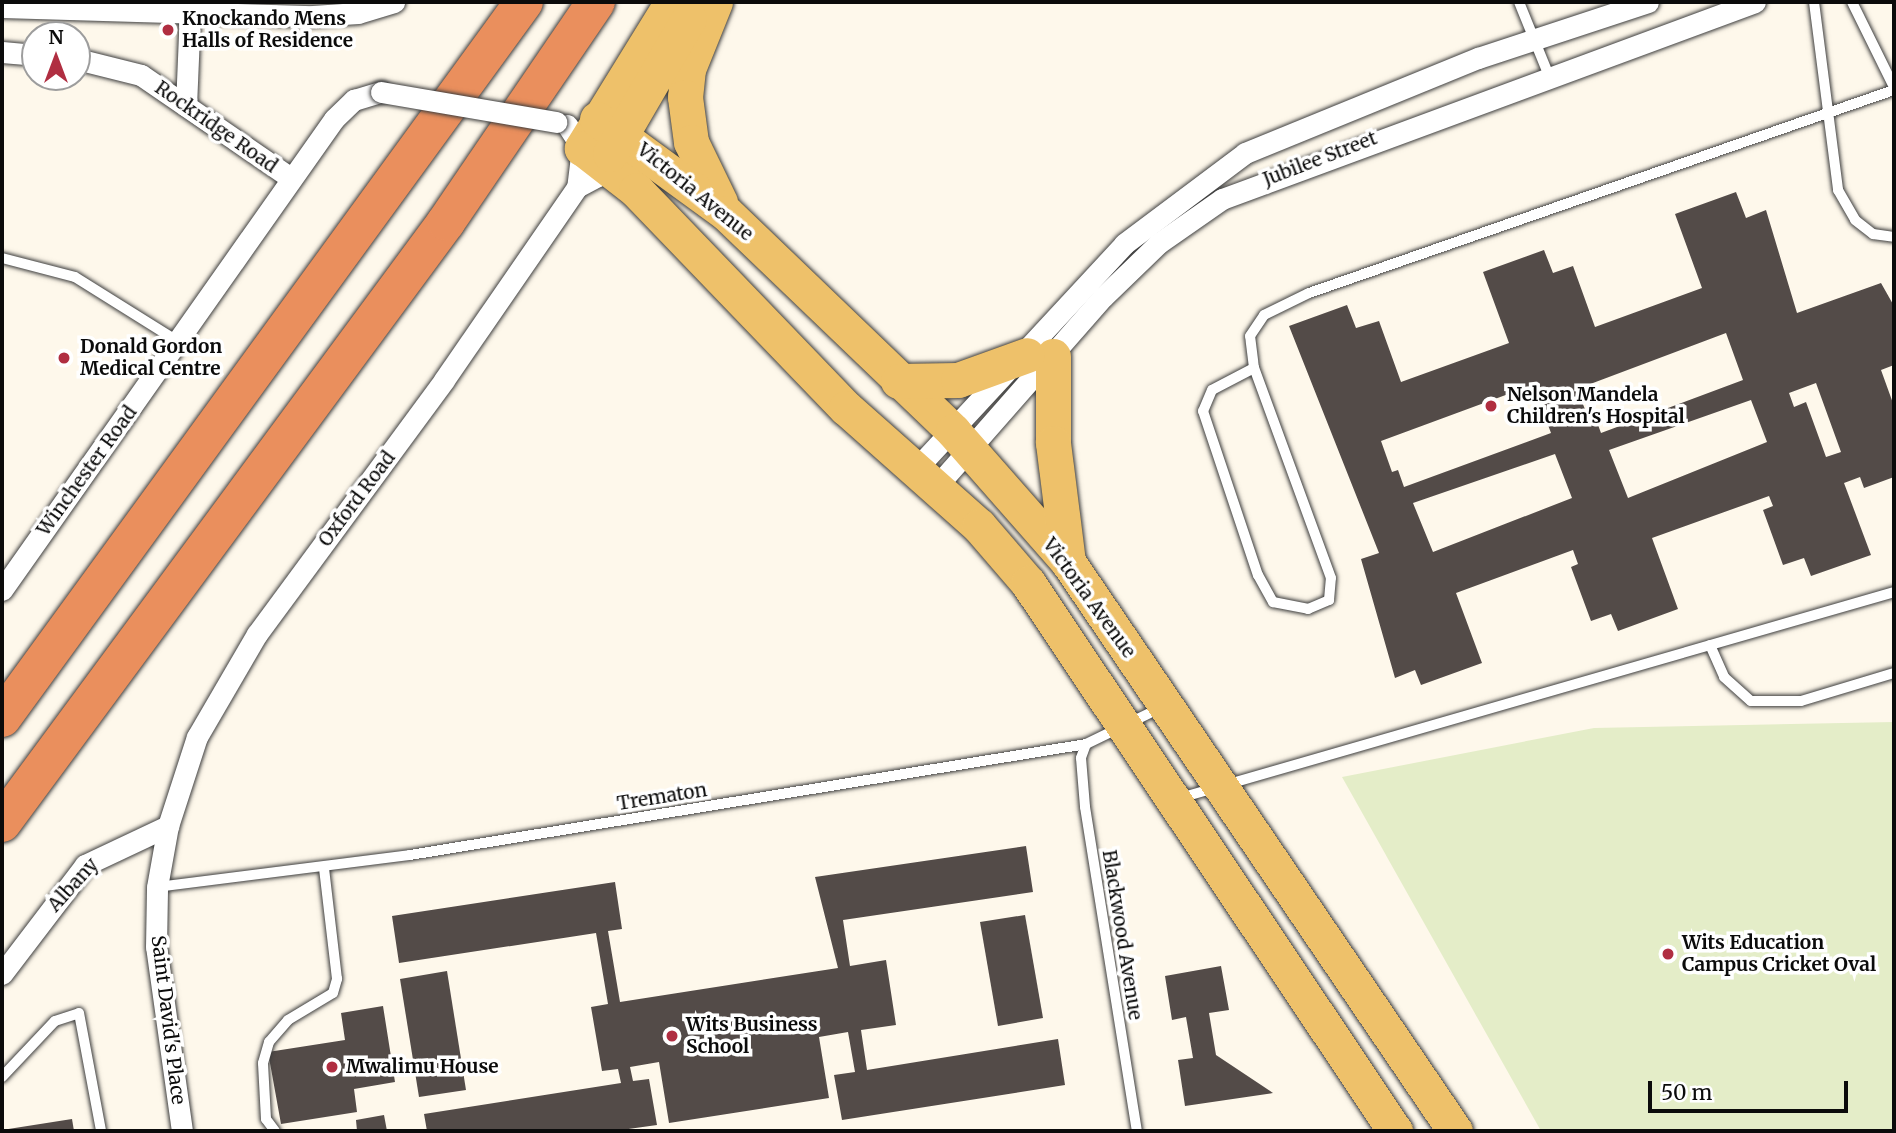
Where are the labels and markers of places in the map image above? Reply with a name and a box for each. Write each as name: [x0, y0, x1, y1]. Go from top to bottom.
place label: Knockando Mens Halls of Residence: [182, 8, 353, 52]
marker: Knockando Mens Halls of Residence: [160, 22, 176, 38]
place label: Donald Gordon Medical Centre: [80, 336, 222, 380]
marker: Donald Gordon Medical Centre: [54, 348, 74, 368]
place label: Nelson Mandela Children's Hospital: [1507, 384, 1685, 428]
marker: Nelson Mandela Children's Hospital: [1481, 396, 1501, 416]
place label: Wits Education Campus Cricket Oval: [1682, 932, 1876, 976]
marker: Wits Education Campus Cricket Oval: [1660, 946, 1676, 962]
place label: Wits Business School: [686, 1014, 818, 1058]
marker: Wits Business School: [664, 1028, 680, 1044]
place label: Mwalimu House: [346, 1056, 499, 1078]
marker: Mwalimu House: [324, 1059, 340, 1075]

